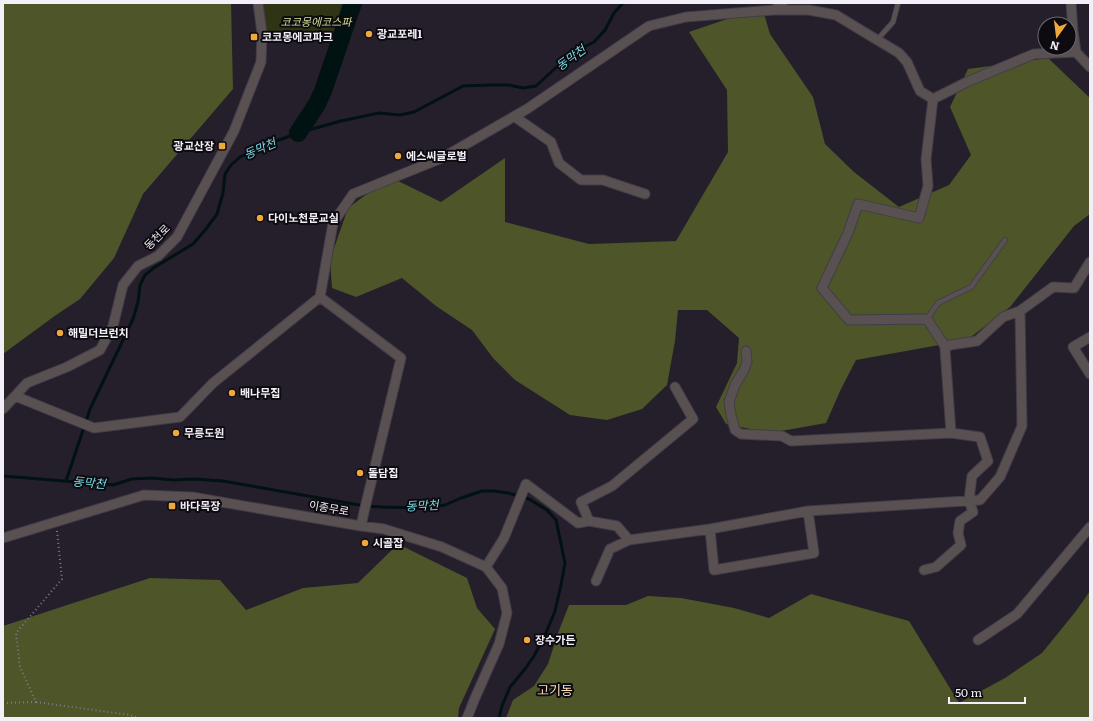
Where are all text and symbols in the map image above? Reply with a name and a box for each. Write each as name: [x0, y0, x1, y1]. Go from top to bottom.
park label: 코코몽에코스파: [281, 13, 353, 29]
north arrow: [1037, 16, 1077, 56]
place label: 광교포레1: [377, 25, 422, 41]
place label: 코코몽에코파크: [262, 28, 333, 44]
marker: 광교포레1: [364, 29, 374, 39]
marker: 코코몽에코파크: [249, 32, 259, 42]
text: N: [1048, 38, 1061, 56]
water label: 동막천: [552, 39, 591, 74]
water label: 동막천: [241, 133, 280, 163]
place label: 광교산장: [174, 137, 214, 153]
marker: 광교산장: [217, 141, 227, 151]
place label: 에스씨글로벌: [406, 147, 467, 163]
marker: 에스씨글로벌: [393, 151, 403, 161]
place label: 다이노천문교실: [268, 209, 339, 225]
marker: 다이노천문교실: [255, 213, 265, 223]
street label: 동천로: [140, 220, 173, 253]
place label: 해밀더브런치: [68, 324, 129, 340]
marker: 해밀더브런치: [55, 328, 65, 338]
place label: 배나무집: [240, 384, 280, 400]
marker: 배나무집: [227, 388, 237, 398]
place label: 무릉도원: [184, 424, 224, 440]
marker: 무릉도원: [171, 428, 181, 438]
place label: 돌담집: [368, 464, 398, 480]
marker: 돌담집: [355, 468, 365, 478]
water label: 동막천: [72, 472, 108, 493]
water label: 동막천: [405, 495, 441, 515]
street label: 이종무로: [308, 496, 350, 518]
place label: 바다목장: [180, 497, 220, 513]
marker: 바다목장: [167, 501, 177, 511]
place label: 시골잡: [373, 534, 403, 550]
marker: 시골잡: [360, 538, 370, 548]
place label: 장수가든: [535, 631, 575, 647]
marker: 장수가든: [522, 635, 532, 645]
scale bar: [949, 679, 1025, 705]
district label: 고기동: [537, 680, 573, 699]
text: 50 m: [955, 683, 982, 701]

